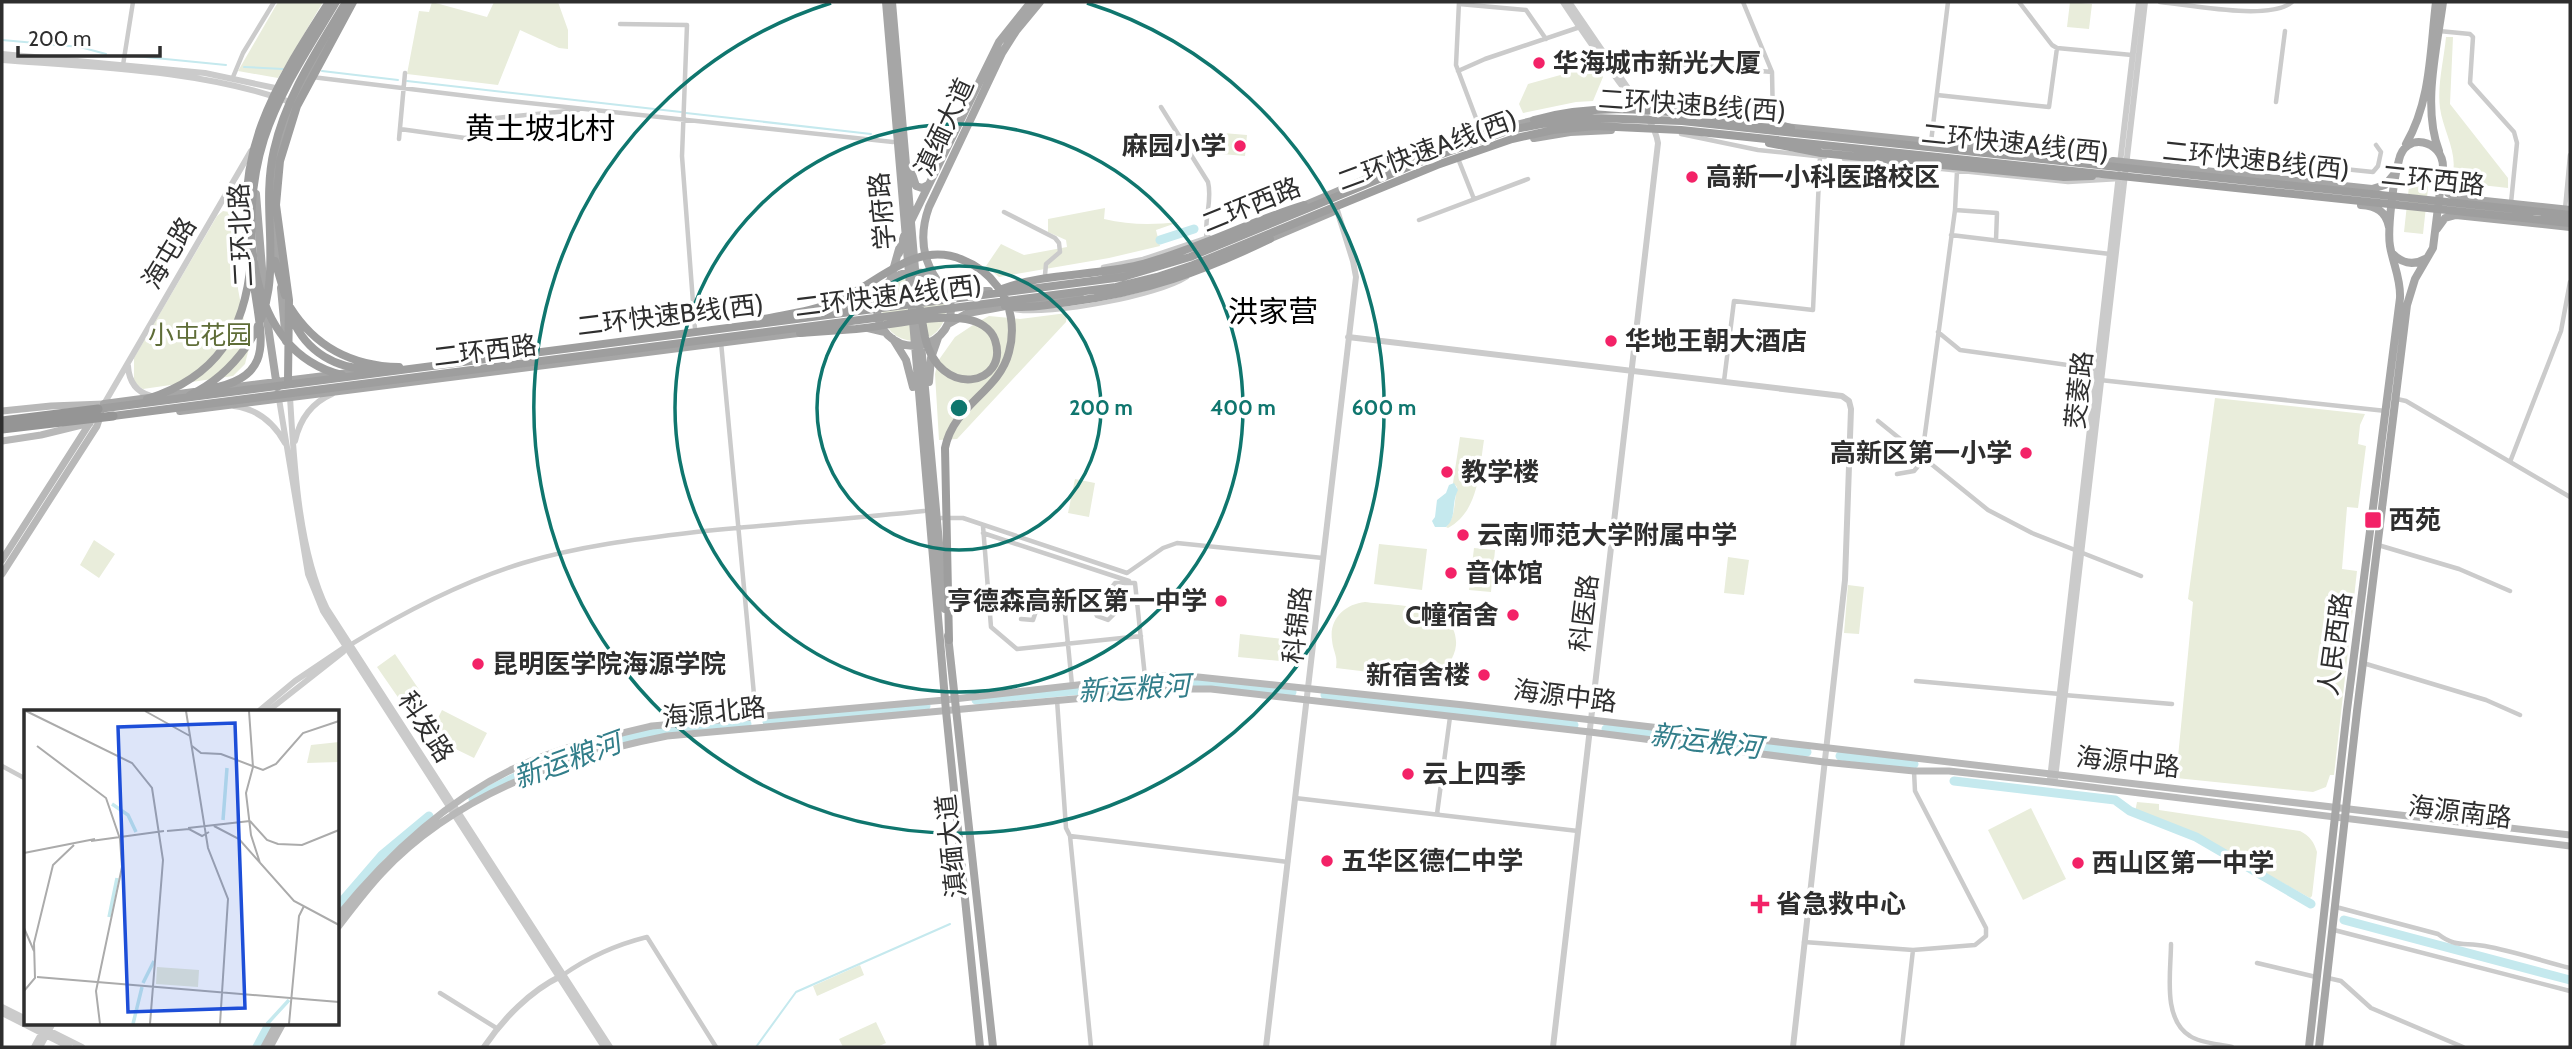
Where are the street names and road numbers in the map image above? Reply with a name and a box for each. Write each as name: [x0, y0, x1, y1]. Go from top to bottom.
street label: 滇缅大道: [908, 73, 980, 181]
street label: 二环快速B线(西): [1597, 82, 1787, 128]
street label: 二环快速A线(西): [1333, 103, 1521, 197]
street label: 二环快速A线(西): [1920, 117, 2110, 169]
street label: 二环快速B线(西): [2161, 134, 2351, 186]
street label: 二环西路: [2380, 159, 2486, 201]
street label: 学府路: [863, 171, 901, 251]
street label: 二环西路: [1197, 171, 1305, 239]
street label: 二环北路: [222, 182, 260, 288]
street label: 海屯路: [135, 211, 203, 295]
street label: 二环快速A线(西): [793, 269, 983, 323]
street label: 二环快速B线(西): [575, 288, 765, 342]
street label: 二环西路: [431, 329, 539, 373]
street label: 茭菱路: [2059, 350, 2099, 430]
street label: 科医路: [1563, 572, 1605, 654]
street label: 科锦路: [1276, 584, 1318, 666]
street label: 人民西路: [2312, 590, 2358, 698]
street label: 海源中路: [1511, 674, 1619, 718]
street label: 科发路: [391, 686, 461, 768]
street label: 海源北路: [661, 691, 767, 733]
street label: 海源中路: [2075, 741, 2181, 783]
street label: 海源南路: [2406, 790, 2514, 834]
street label: 滇缅大道: [930, 793, 972, 899]

